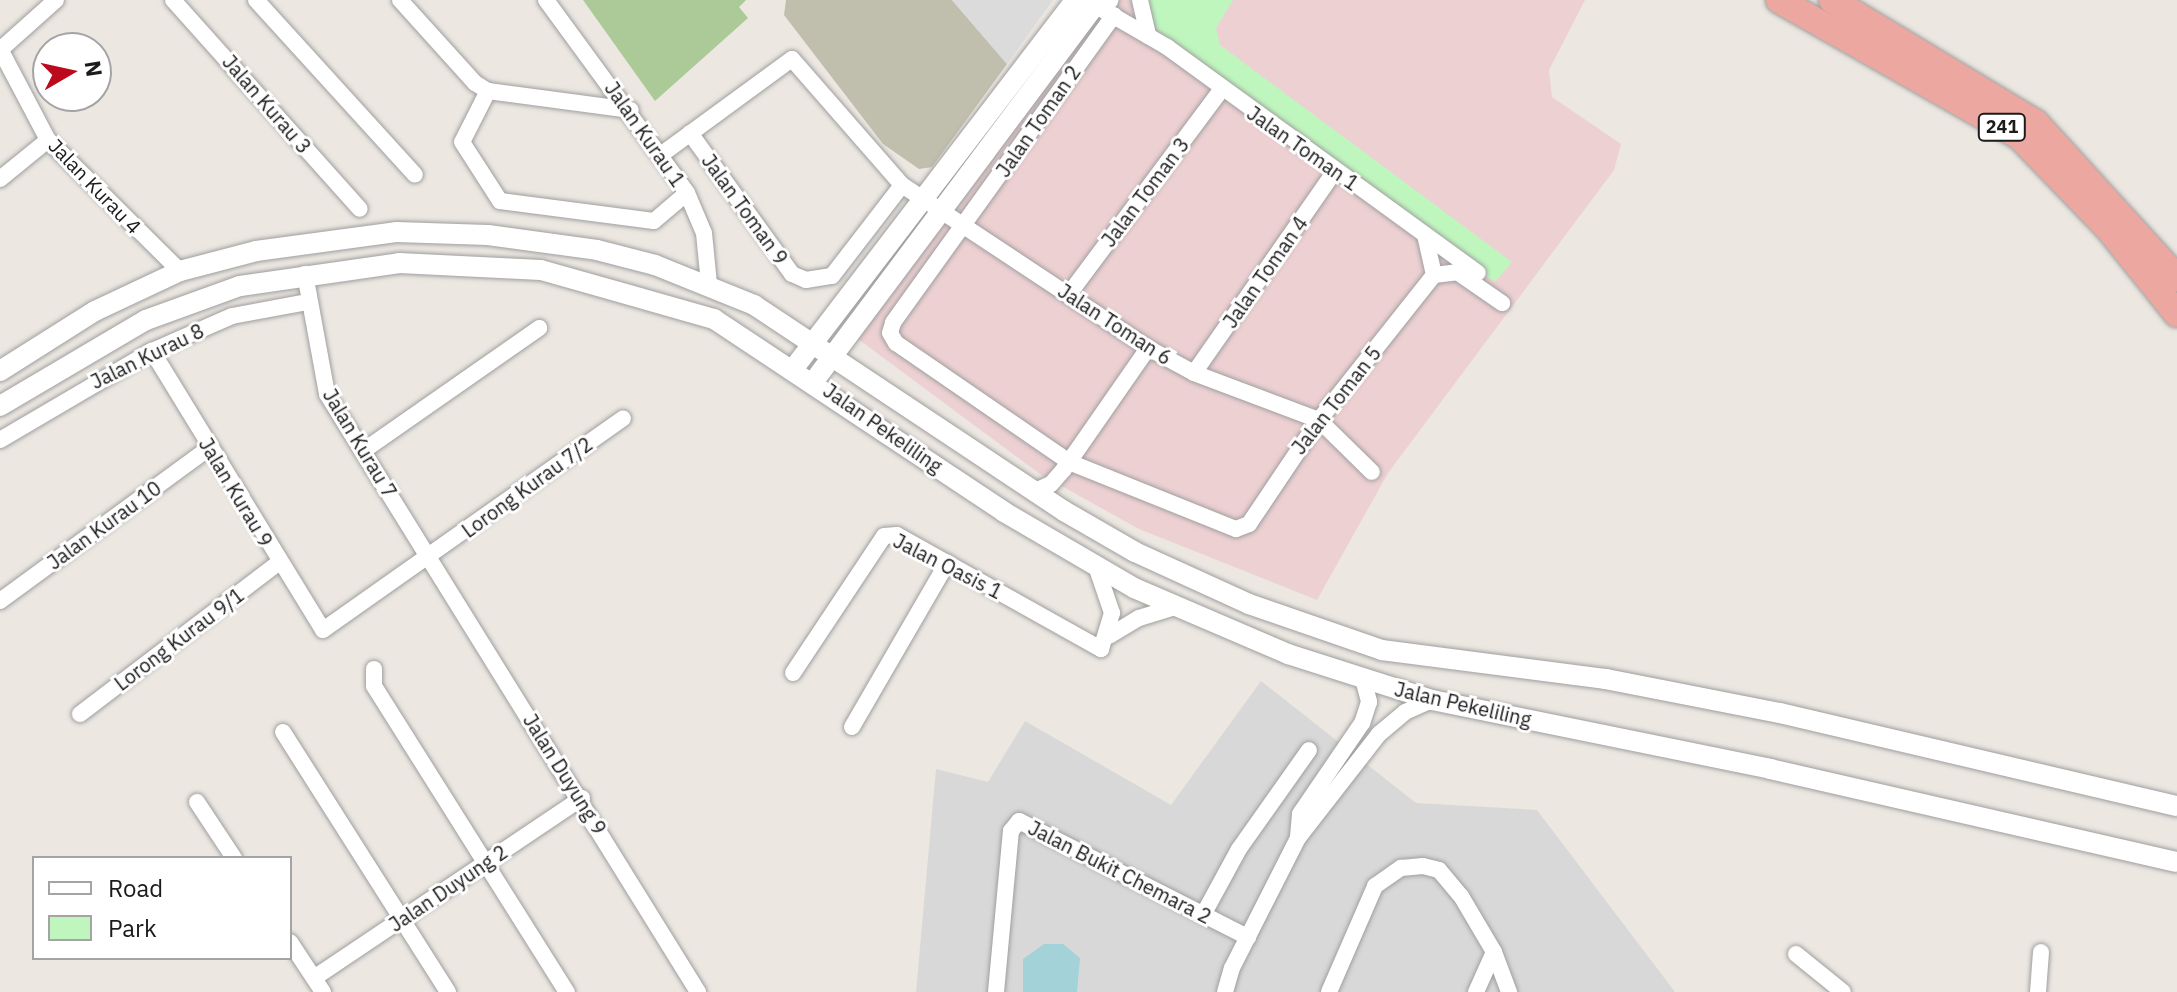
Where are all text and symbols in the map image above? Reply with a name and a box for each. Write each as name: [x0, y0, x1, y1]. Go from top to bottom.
north arrow: [32, 32, 112, 112]
street label: Jalan Kurau 3: [218, 50, 316, 158]
text: N: [79, 58, 110, 79]
street label: Jalan Toman 2: [991, 61, 1085, 181]
street label: Jalan Kurau 1: [600, 77, 690, 191]
street label: Jalan Toman 1: [1243, 101, 1363, 195]
road number: 241: [1976, 113, 2028, 141]
street label: Jalan Kurau 4: [44, 133, 146, 239]
street label: Jalan Toman 3: [1096, 133, 1194, 251]
street label: Jalan Toman 9: [697, 149, 793, 269]
street label: Jalan Toman 4: [1218, 212, 1312, 332]
street label: Jalan Toman 6: [1054, 278, 1176, 370]
street label: Jalan Kurau 8: [86, 318, 208, 394]
street label: Jalan Toman 5: [1286, 341, 1386, 459]
street label: Jalan Pekeliling: [819, 378, 947, 478]
street label: Jalan Kurau 7: [318, 384, 402, 502]
street label: Lorong Kurau 7/2: [457, 432, 597, 542]
street label: Jalan Kurau 9: [194, 433, 278, 551]
street label: Jalan Kurau 10: [42, 476, 166, 574]
street label: Jalan Oasis 1: [889, 528, 1007, 604]
street label: Lorong Kurau 9/1: [110, 583, 248, 695]
street label: Jalan Pekeliling: [1392, 677, 1534, 731]
street label: Jalan Duyung 9: [518, 709, 612, 839]
street label: Jalan Bukit Chemara 2: [1024, 815, 1216, 929]
street label: Jalan Duyung 2: [384, 840, 512, 936]
legend: [32, 856, 292, 960]
text: Road: [108, 872, 163, 904]
text: Park: [108, 912, 157, 944]

